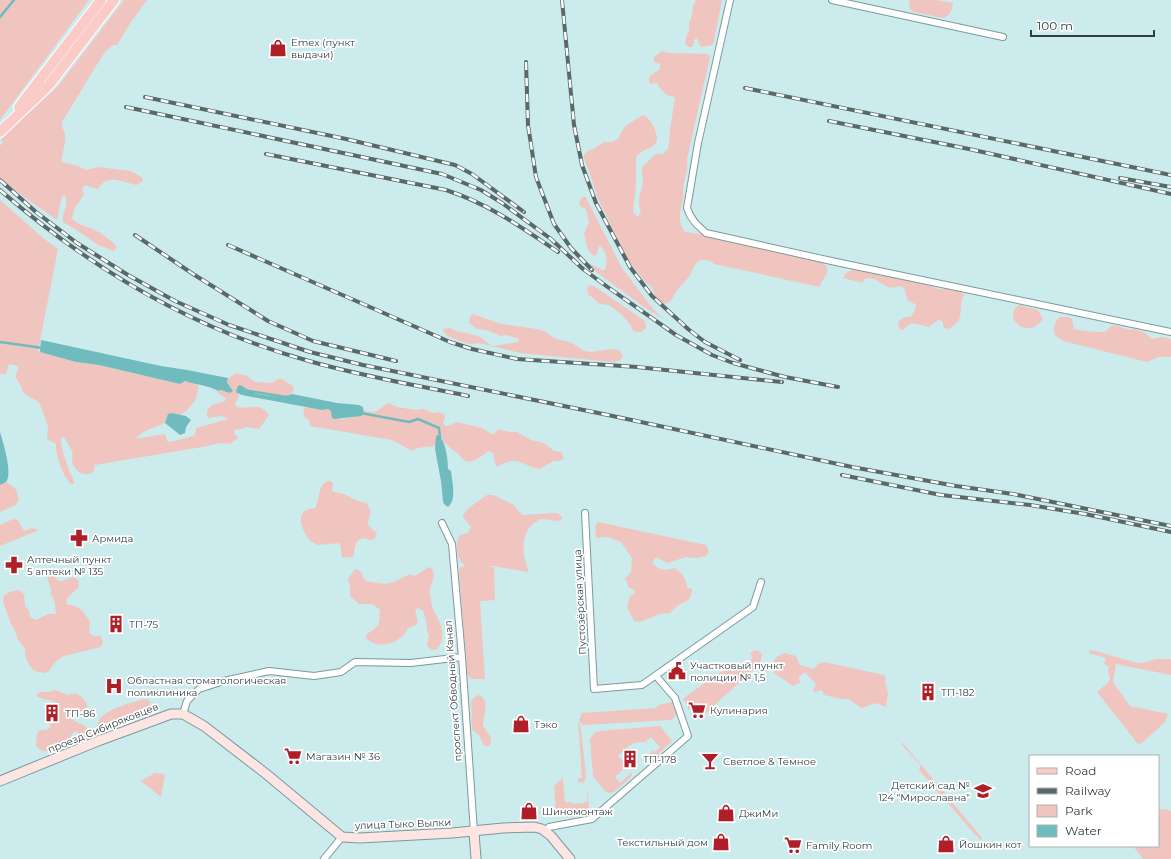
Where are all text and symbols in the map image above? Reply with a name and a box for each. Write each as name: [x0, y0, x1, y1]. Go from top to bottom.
scale bar: [1031, 12, 1154, 38]
text: 100 m: [1037, 18, 1073, 33]
place label: Emex (пункт выдачи): [291, 36, 355, 61]
shop icon: Emex (пункт выдачи): [268, 38, 288, 58]
pharmacy icon: Армида: [69, 528, 89, 548]
place label: Армида: [92, 532, 133, 545]
street label: Пустозёрская улица: [571, 549, 589, 655]
place label: Аптечный пункт 5 аптеки № 135: [27, 553, 112, 578]
pharmacy icon: Аптечный пункт 5 аптеки № 135: [4, 555, 24, 575]
building icon: ТП-75: [106, 614, 126, 634]
place label: ТП-75: [129, 618, 159, 631]
street label: проспект Обводный Канал: [442, 620, 464, 762]
place label: Участковый пункт полиции № 1,5: [690, 659, 784, 684]
public building icon: Участковый пункт полиции № 1,5: [667, 661, 687, 681]
place label: Областная стоматологическая поликлиника: [127, 674, 286, 699]
hospital icon: Областная стоматологическая поликлиника: [104, 676, 124, 696]
building icon: ТП-182: [918, 682, 938, 702]
place label: ТП-182: [941, 686, 975, 699]
street label: проезд Сибиряковцев: [46, 700, 160, 756]
supermarket icon: Кулинария: [687, 700, 707, 720]
building icon: ТП-86: [42, 703, 62, 723]
place label: Кулинария: [710, 704, 768, 717]
place label: ТП-86: [65, 707, 95, 720]
shop icon: Тэко: [511, 714, 531, 734]
place label: Тэко: [534, 718, 558, 731]
supermarket icon: Магазин № 36: [283, 746, 303, 766]
building icon: ТП-178: [620, 749, 640, 769]
place label: Магазин № 36: [306, 750, 380, 763]
bar icon: Светлое & Тёмное: [700, 751, 720, 771]
place label: ТП-178: [643, 753, 676, 766]
place label: Светлое & Тёмное: [723, 755, 816, 768]
legend: [1029, 755, 1159, 847]
text: Road: [1065, 763, 1096, 778]
place label: Детский сад № 124 "Мирославна": [878, 779, 970, 804]
school or university icon: Детский сад № 124 "Мирославна": [973, 781, 993, 801]
text: Railway: [1065, 783, 1111, 798]
shop icon: Шиномонтаж: [519, 801, 539, 821]
shop icon: ДжиМи: [716, 803, 736, 823]
text: Park: [1065, 803, 1093, 818]
place label: Шиномонтаж: [542, 805, 614, 818]
place label: ДжиМи: [739, 807, 778, 820]
street label: улица Тыко Вылки: [354, 816, 451, 832]
text: Water: [1065, 823, 1102, 838]
shop icon: Текстильный дом: [711, 832, 731, 852]
shop icon: Йошкин кот: [936, 834, 956, 854]
supermarket icon: Family Room: [783, 835, 803, 855]
place label: Текстильный дом: [617, 836, 708, 849]
place label: Йошкин кот: [959, 838, 1022, 851]
place label: Family Room: [806, 839, 872, 852]

